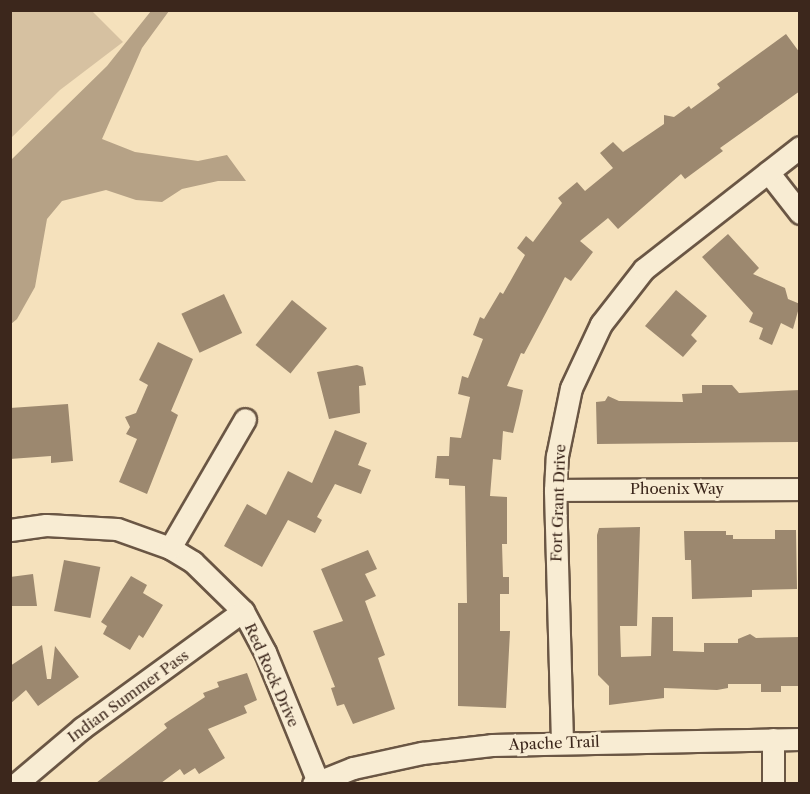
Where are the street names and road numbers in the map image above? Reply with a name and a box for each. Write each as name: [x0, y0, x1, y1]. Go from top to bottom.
street label: Fort Grant Drive: [547, 444, 569, 562]
street label: Phoenix Way: [630, 480, 724, 498]
street label: Red Rock Drive: [241, 620, 303, 730]
street label: Indian Summer Pass: [64, 646, 192, 746]
street label: Apache Trail: [508, 732, 600, 754]

